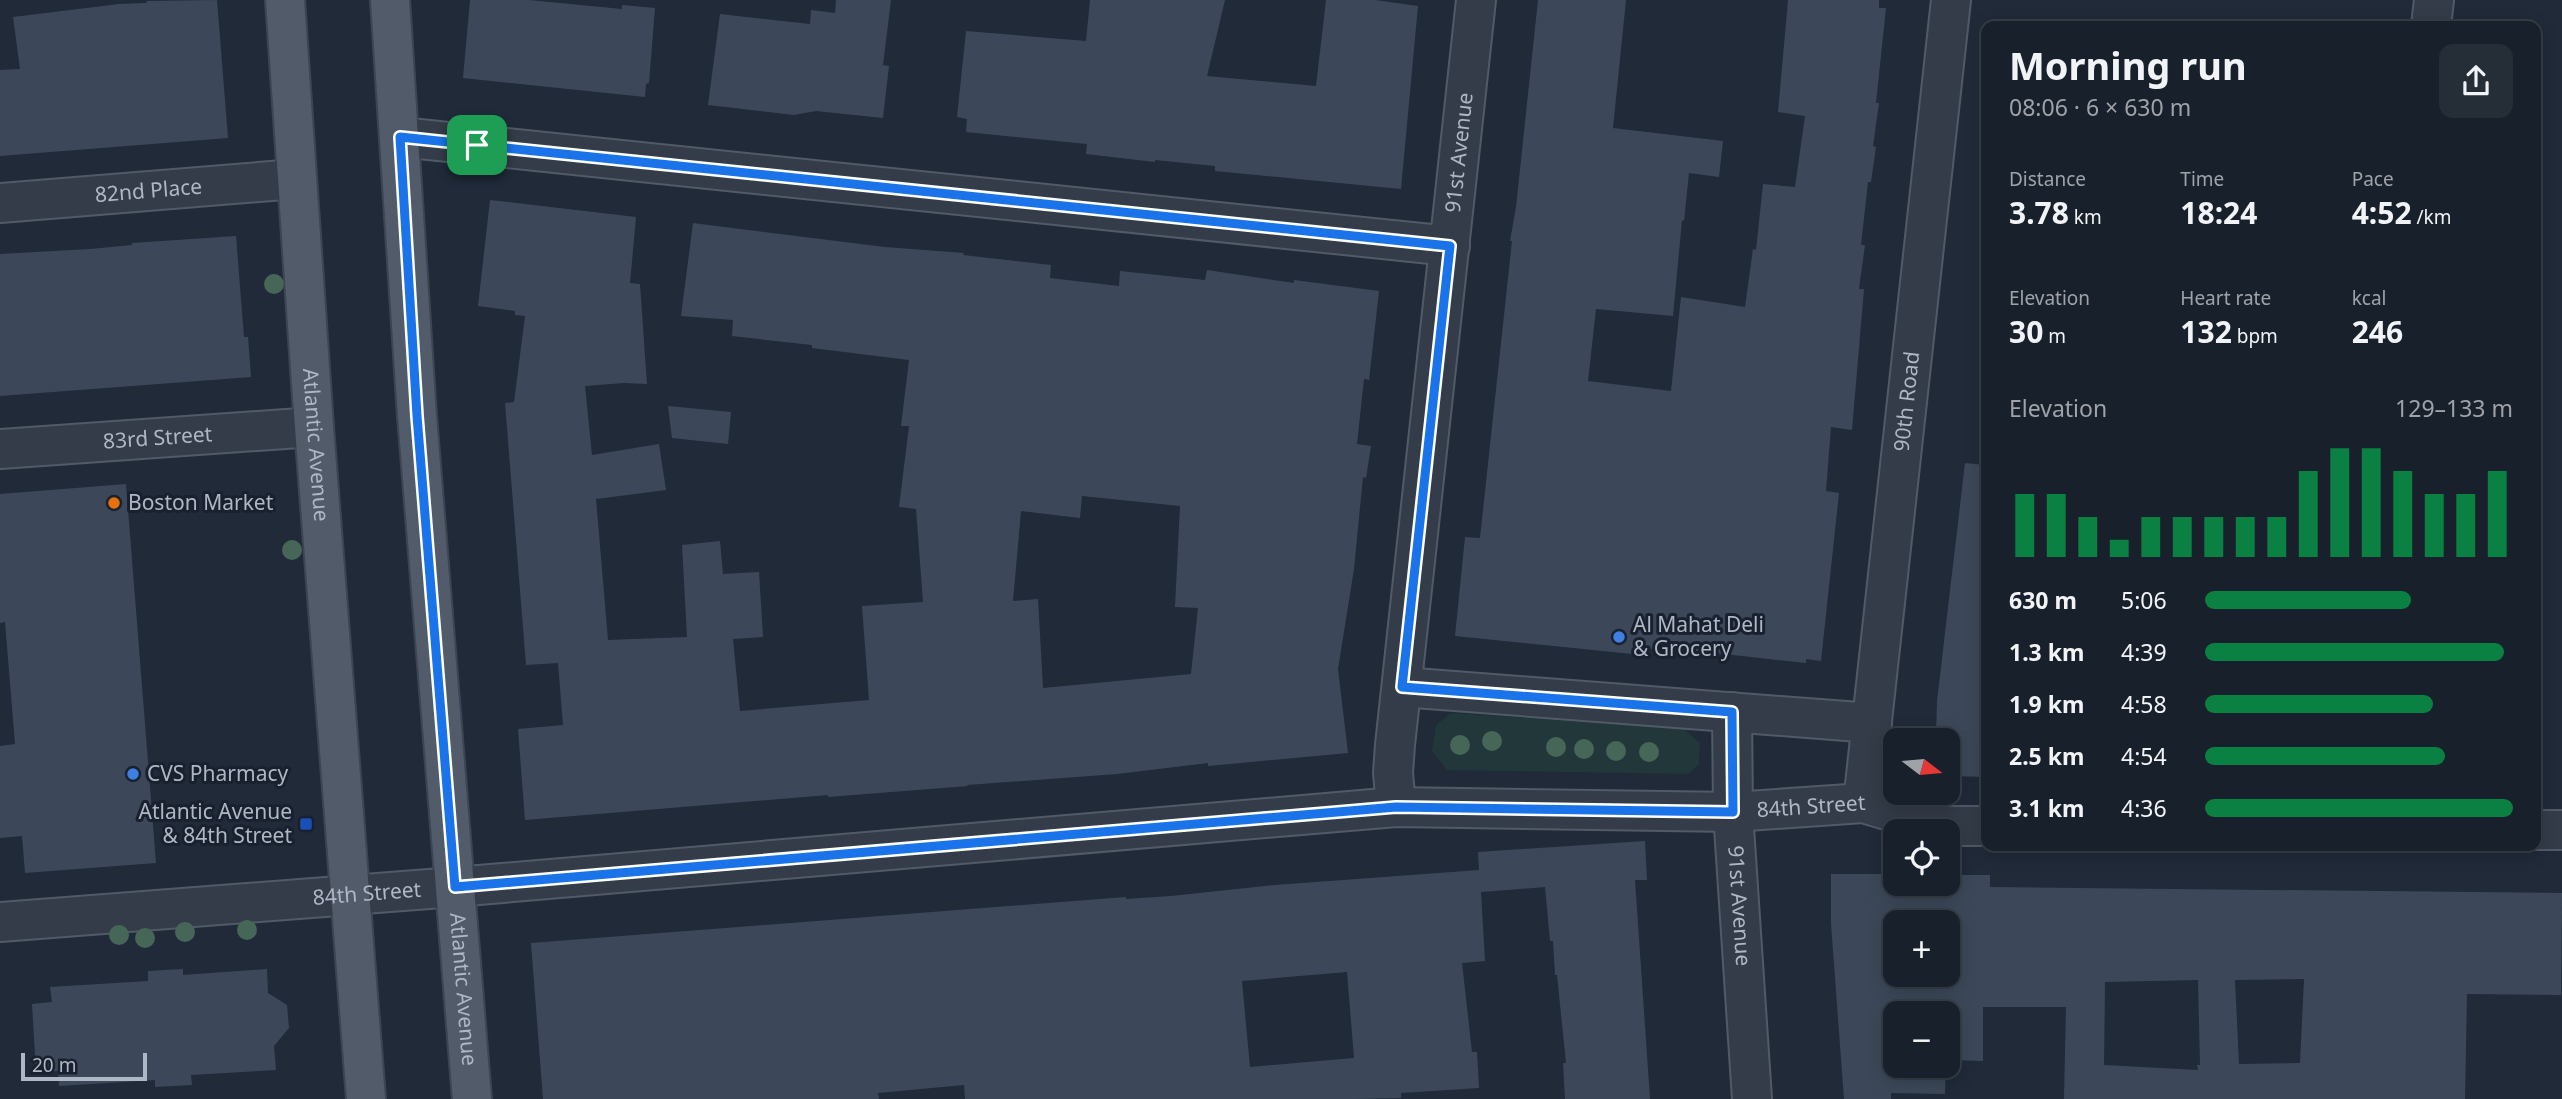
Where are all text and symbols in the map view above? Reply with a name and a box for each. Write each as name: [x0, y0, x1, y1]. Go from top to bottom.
text: Morning run: [2009, 39, 2247, 91]
button: share: [2439, 44, 2513, 118]
street label: 91st Avenue: [1438, 91, 1479, 214]
text: 08:06 · 6 × 630 m: [2009, 91, 2191, 123]
pin: [447, 115, 507, 175]
icon: arrive: [458, 126, 496, 164]
text: Distance: [2009, 166, 2086, 192]
text: Time: [2180, 166, 2224, 192]
text: Pace: [2352, 166, 2394, 192]
street label: 82nd Place: [94, 172, 203, 208]
text: 3.78: [2009, 192, 2069, 233]
text: 18:24: [2180, 192, 2257, 233]
text: 4:52: [2352, 192, 2412, 233]
text: km: [2069, 204, 2102, 230]
text: /km: [2412, 204, 2452, 230]
text: Elevation: [2009, 285, 2090, 311]
text: Heart rate: [2180, 285, 2271, 311]
text: kcal: [2352, 285, 2386, 311]
text: 30: [2009, 311, 2043, 352]
text: 132: [2180, 311, 2232, 352]
text: 246: [2352, 311, 2403, 352]
text: m: [2043, 323, 2066, 349]
text: bpm: [2232, 323, 2278, 349]
street label: 90th Road: [1887, 350, 1925, 453]
street label: Atlantic Avenue: [297, 367, 336, 523]
text: Elevation: [2009, 392, 2107, 424]
text: 129–133 m: [2395, 392, 2513, 424]
street label: 83rd Street: [102, 419, 213, 455]
place label: Boston Market: [128, 488, 274, 516]
marker: Boston Market: [106, 495, 122, 511]
text: 630 m: [2009, 584, 2077, 616]
text: 5:06: [2121, 584, 2167, 616]
place label: Al Mahat Deli & Grocery: [1633, 610, 1764, 662]
marker: Al Mahat Deli & Grocery: [1611, 629, 1627, 645]
text: 1.3 km: [2009, 636, 2084, 668]
text: 4:39: [2121, 636, 2167, 668]
text: 1.9 km: [2009, 688, 2084, 720]
text: 4:58: [2121, 688, 2167, 720]
north arrow: [1883, 728, 1960, 805]
map controls: [1883, 728, 1960, 1078]
text: 2.5 km: [2009, 740, 2084, 772]
text: 4:54: [2121, 740, 2167, 772]
place label: CVS Pharmacy: [147, 759, 288, 787]
marker: CVS Pharmacy: [125, 766, 141, 782]
street label: 84th Street: [1756, 788, 1867, 823]
text: 3.1 km: [2009, 792, 2084, 824]
text: 4:36: [2121, 792, 2167, 824]
place label: Atlantic Avenue & 84th Street: [139, 797, 292, 849]
marker: Atlantic Avenue & 84th Street: [298, 816, 314, 832]
button: locate: [1883, 819, 1960, 896]
street label: 91st Avenue: [1722, 844, 1758, 967]
street label: 84th Street: [312, 875, 423, 911]
button: +: [1883, 910, 1960, 987]
street label: Atlantic Avenue: [444, 912, 484, 1067]
button: −: [1883, 1001, 1960, 1078]
scale bar: [21, 1050, 147, 1082]
text: 20 m: [32, 1052, 76, 1078]

